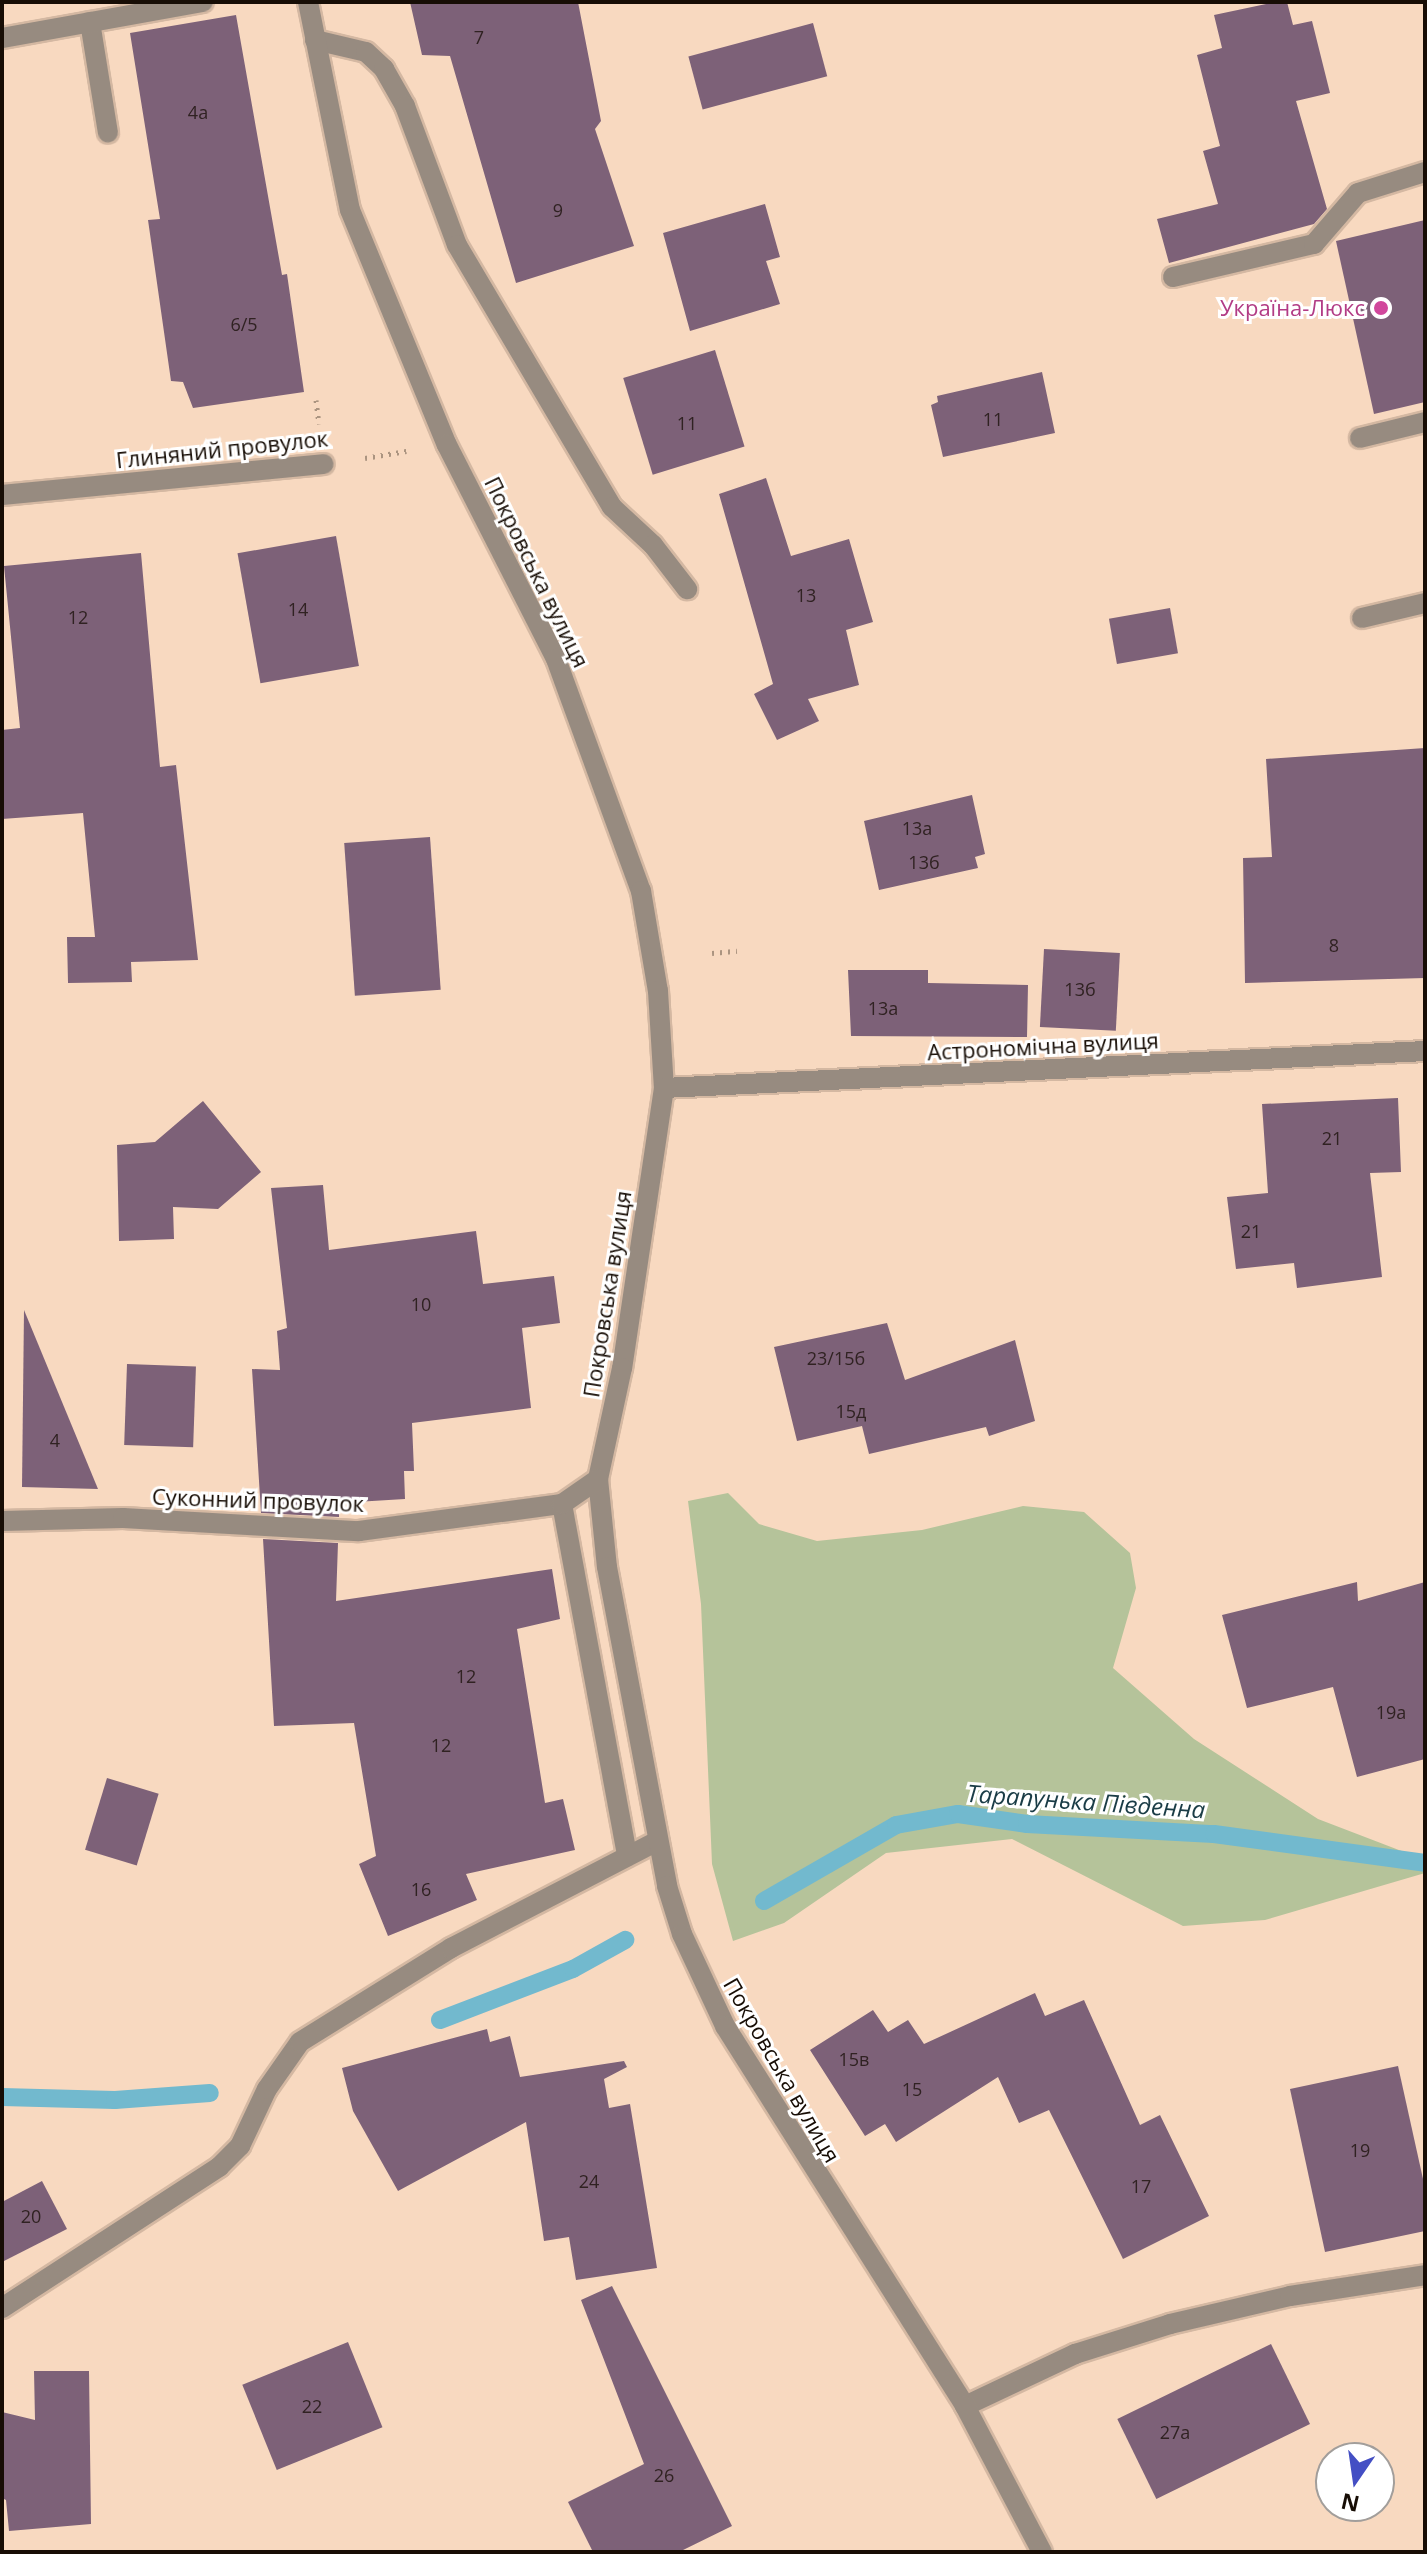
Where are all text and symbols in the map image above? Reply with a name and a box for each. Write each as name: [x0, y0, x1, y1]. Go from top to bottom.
house number: 7: [474, 26, 484, 48]
house number: 4а: [188, 101, 208, 123]
house number: 9: [553, 199, 563, 221]
place label: Україна-Люкс: [1220, 295, 1365, 321]
marker: Україна-Люкс: [1372, 299, 1390, 317]
house number: 6/5: [230, 313, 258, 335]
house number: 11: [983, 408, 1003, 430]
house number: 11: [677, 412, 697, 434]
street label: Глиняний провулок: [115, 425, 329, 473]
street label: Покровська вулиця: [479, 472, 595, 672]
house number: 13: [796, 584, 816, 606]
house number: 14: [288, 598, 308, 620]
house number: 12: [68, 606, 88, 628]
house number: 13а: [902, 817, 932, 839]
house number: 13б: [908, 851, 940, 873]
house number: 8: [1329, 934, 1339, 956]
house number: 13б: [1064, 978, 1096, 1000]
house number: 13а: [868, 997, 898, 1019]
street label: Астрономічна вулиця: [927, 1027, 1159, 1065]
house number: 21: [1322, 1127, 1342, 1149]
street label: Покровська вулиця: [578, 1189, 636, 1399]
house number: 21: [1241, 1220, 1261, 1242]
house number: 10: [411, 1293, 431, 1315]
house number: 23/15б: [807, 1347, 865, 1369]
house number: 15д: [836, 1400, 866, 1422]
house number: 4: [50, 1429, 60, 1451]
street label: Суконний провулок: [152, 1483, 364, 1517]
house number: 12: [456, 1665, 476, 1687]
house number: 19а: [1376, 1701, 1406, 1723]
house number: 12: [431, 1734, 451, 1756]
water label: Тарапунька Південна: [966, 1778, 1206, 1824]
house number: 16: [411, 1878, 431, 1900]
street label: Покровська вулиця: [718, 1973, 846, 2167]
house number: 15в: [839, 2048, 869, 2070]
house number: 15: [902, 2078, 922, 2100]
house number: 19: [1350, 2139, 1370, 2161]
house number: 24: [579, 2170, 599, 2192]
house number: 17: [1131, 2175, 1151, 2197]
house number: 20: [21, 2205, 41, 2227]
house number: 22: [302, 2395, 322, 2417]
house number: 27а: [1160, 2421, 1190, 2443]
north arrow: [1315, 2442, 1395, 2522]
house number: 26: [654, 2464, 674, 2486]
text: N: [1338, 2487, 1362, 2520]

